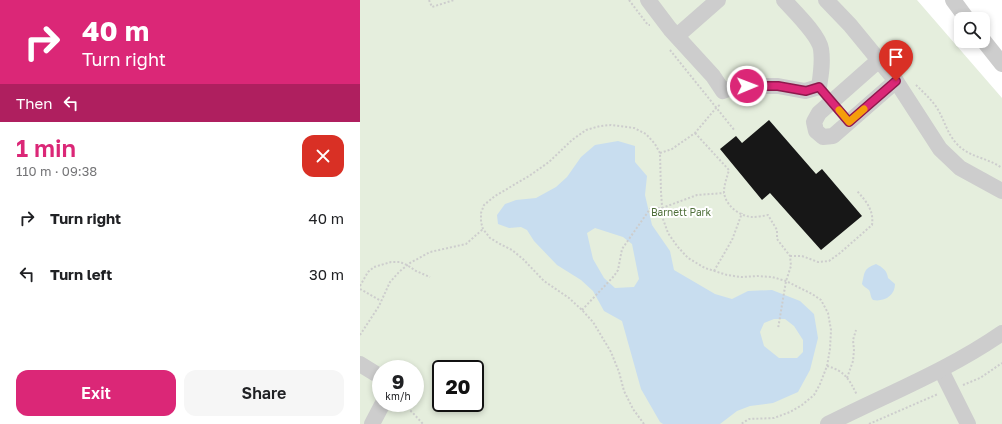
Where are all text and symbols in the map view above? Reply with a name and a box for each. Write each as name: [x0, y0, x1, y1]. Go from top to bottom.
map controls: [954, 12, 990, 48]
button: search: [954, 12, 990, 48]
text: 40 m: [82, 14, 149, 47]
icon: right: [16, 16, 68, 68]
pin: [879, 40, 913, 81]
icon: arrive: [885, 46, 907, 68]
text: Turn right: [82, 48, 166, 70]
position arrow: [726, 65, 768, 107]
icon: left: [60, 92, 82, 114]
text: Then: [16, 94, 52, 112]
text: 1 min: [16, 133, 76, 162]
button: close: [302, 135, 344, 177]
text: 110 m · 09:38: [16, 163, 97, 179]
park label: Barnett Park: [651, 206, 711, 218]
icon: right: [16, 207, 38, 229]
text: Turn right: [50, 209, 121, 227]
text: 40 m: [309, 209, 344, 227]
icon: left: [16, 263, 38, 285]
text: Turn left: [50, 265, 112, 283]
text: 30 m: [309, 265, 344, 283]
speed limit sign: 20: [432, 360, 484, 412]
text: 9: [392, 369, 404, 393]
button: Exit: [16, 370, 176, 416]
button: Share: [184, 370, 344, 416]
text: km/h: [385, 390, 411, 402]

